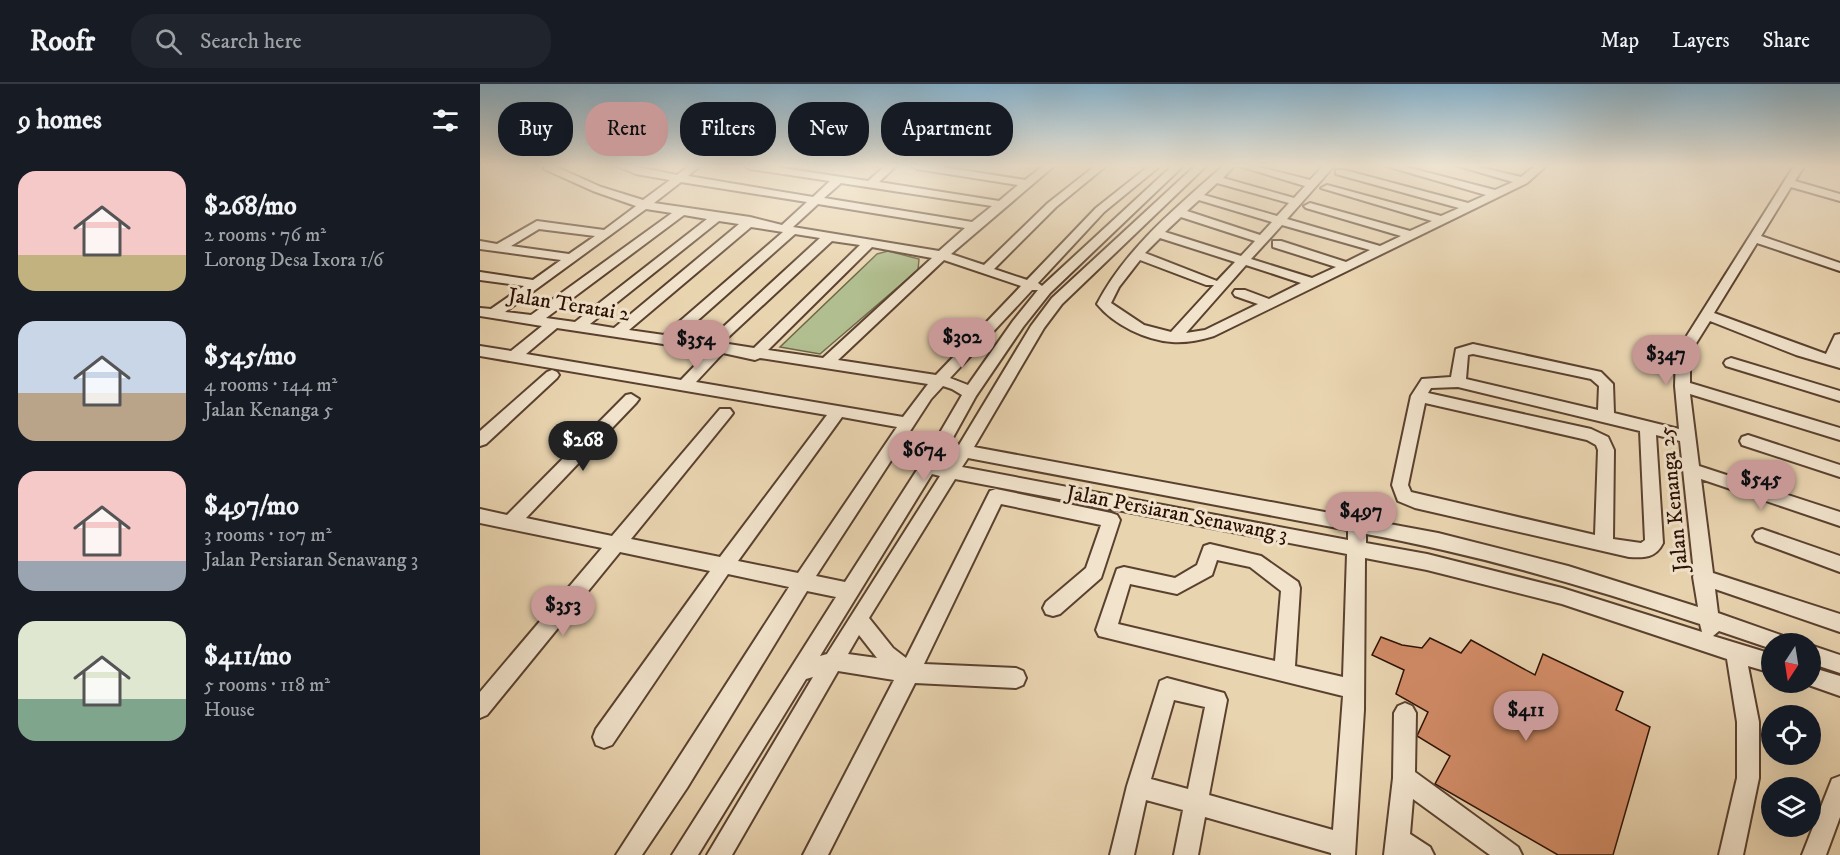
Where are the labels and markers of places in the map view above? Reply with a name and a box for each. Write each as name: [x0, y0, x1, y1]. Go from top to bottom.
pin: $302: [926, 318, 998, 369]
pin: $354: [660, 320, 732, 371]
pin: $347: [1630, 335, 1702, 386]
pin: $268: [547, 421, 619, 472]
pin: $674: [888, 431, 960, 482]
pin: $545: [1725, 460, 1797, 511]
pin: $497: [1325, 492, 1397, 543]
pin: $353: [527, 586, 599, 637]
pin: $411: [1490, 691, 1562, 742]

